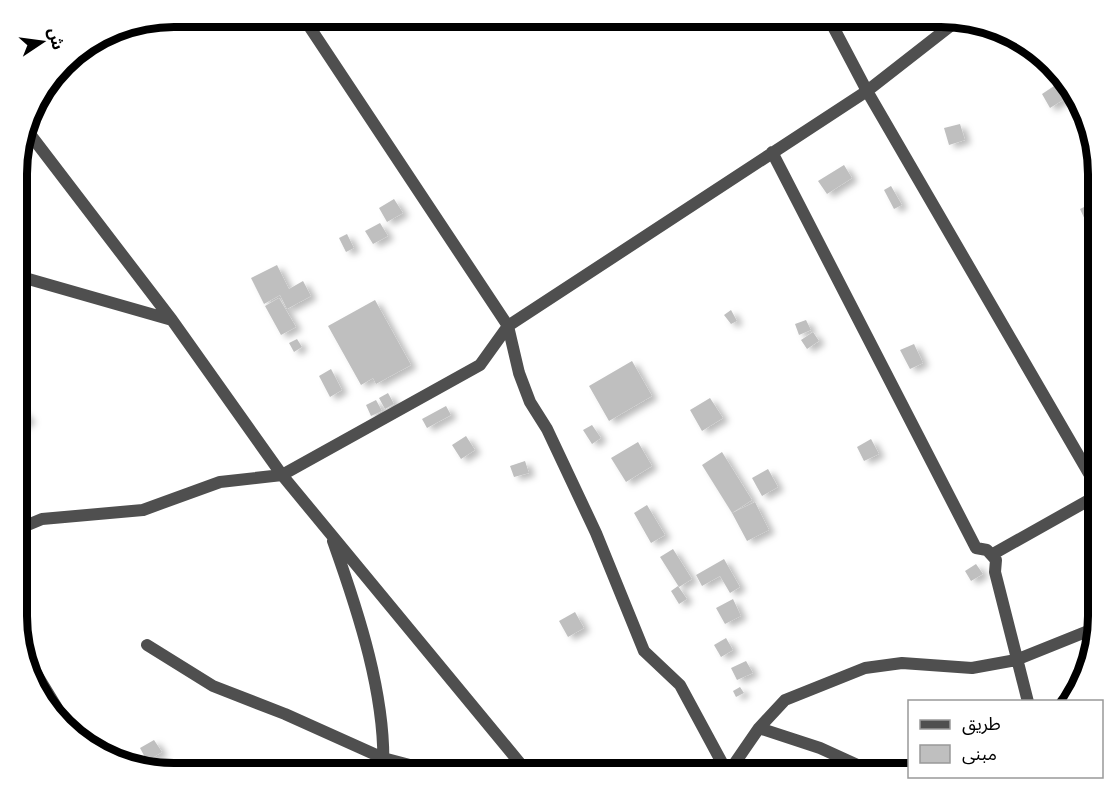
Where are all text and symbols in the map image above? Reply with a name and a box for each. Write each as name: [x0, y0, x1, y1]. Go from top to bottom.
north arrow: [12, 12, 72, 72]
text: ش: [44, 26, 68, 52]
legend: [908, 700, 1103, 778]
text: طريق: [962, 713, 1001, 735]
text: مبنى: [962, 743, 997, 765]

